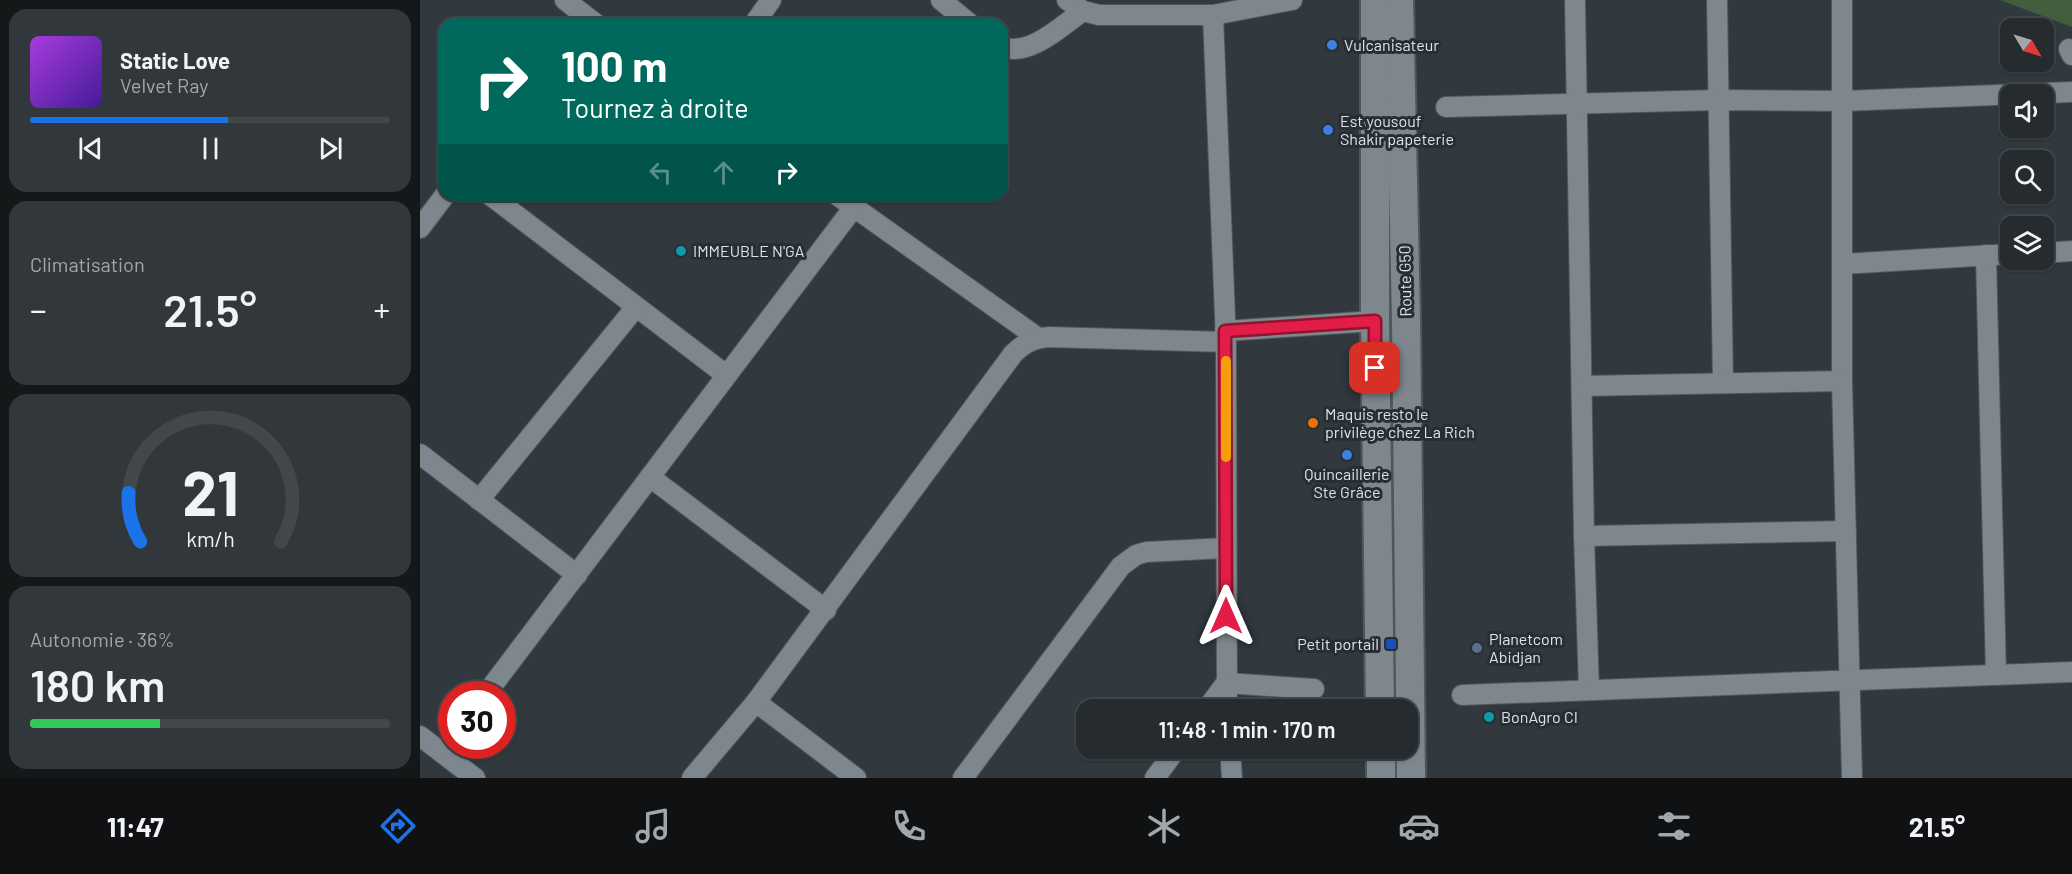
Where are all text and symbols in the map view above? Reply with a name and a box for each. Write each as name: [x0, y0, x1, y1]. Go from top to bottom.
north arrow: [2000, 18, 2054, 72]
map controls: [2000, 18, 2054, 270]
place label: Vulcanisateur: [1344, 35, 1439, 54]
marker: Vulcanisateur: [1325, 38, 1339, 52]
text: 100 m: [561, 40, 667, 90]
icon: right: [462, 42, 540, 120]
text: Static Love: [120, 47, 230, 73]
text: Velvet Ray: [120, 73, 209, 97]
button: sound: [2000, 84, 2054, 138]
text: Tournez à droite: [561, 91, 749, 123]
place label: Est yousouf Shakir papeterie: [1340, 111, 1454, 148]
marker: Est yousouf Shakir papeterie: [1321, 123, 1335, 137]
icon: previous: [74, 132, 107, 165]
icon: pause: [194, 132, 227, 165]
icon: next: [314, 132, 347, 165]
button: search: [2000, 150, 2054, 204]
icon: left: [644, 156, 677, 189]
icon: ahead: [707, 156, 740, 189]
icon: right: [770, 156, 803, 189]
button: layers: [2000, 216, 2054, 270]
place label: IMMEUBLE N'GA: [693, 241, 805, 260]
marker: IMMEUBLE N'GA: [674, 244, 688, 258]
street label: Route G50: [1394, 245, 1415, 317]
text: Climatisation: [30, 252, 145, 276]
text: 21.5°: [163, 282, 257, 336]
text: −: [30, 289, 47, 329]
text: +: [373, 289, 390, 329]
pin: [1349, 342, 1400, 393]
icon: arrive: [1358, 351, 1391, 384]
place label: Maquis resto le privilège chez La Rich: [1325, 404, 1475, 441]
marker: Maquis resto le privilège chez La Rich: [1306, 416, 1320, 430]
marker: Quincaillerie Ste Grâce: [1340, 448, 1354, 462]
text: 21: [182, 454, 238, 528]
place label: Quincaillerie Ste Grâce: [1304, 464, 1390, 501]
text: km/h: [186, 527, 234, 552]
position arrow: [1194, 584, 1258, 648]
text: Autonomie · 36%: [30, 627, 174, 651]
place label: Planetcom Abidjan: [1489, 629, 1563, 666]
place label: Petit portail: [1297, 634, 1379, 653]
marker: Petit portail: [1384, 637, 1398, 651]
marker: Planetcom Abidjan: [1470, 641, 1484, 655]
text: 180 km: [30, 657, 165, 711]
speed limit sign: 30: [438, 681, 516, 759]
place label: BonAgro CI: [1501, 707, 1578, 726]
marker: BonAgro CI: [1482, 710, 1496, 724]
text: 11:48 · 1 min · 170 m: [1158, 716, 1336, 742]
icon: directions: [377, 805, 419, 847]
icon: music: [632, 805, 674, 847]
icon: phone: [888, 805, 930, 847]
icon: climate: [1143, 805, 1185, 847]
icon: car: [1398, 805, 1440, 847]
icon: filters: [1653, 805, 1695, 847]
text: 11:47: [107, 810, 164, 842]
text: 21.5°: [1909, 810, 1965, 842]

